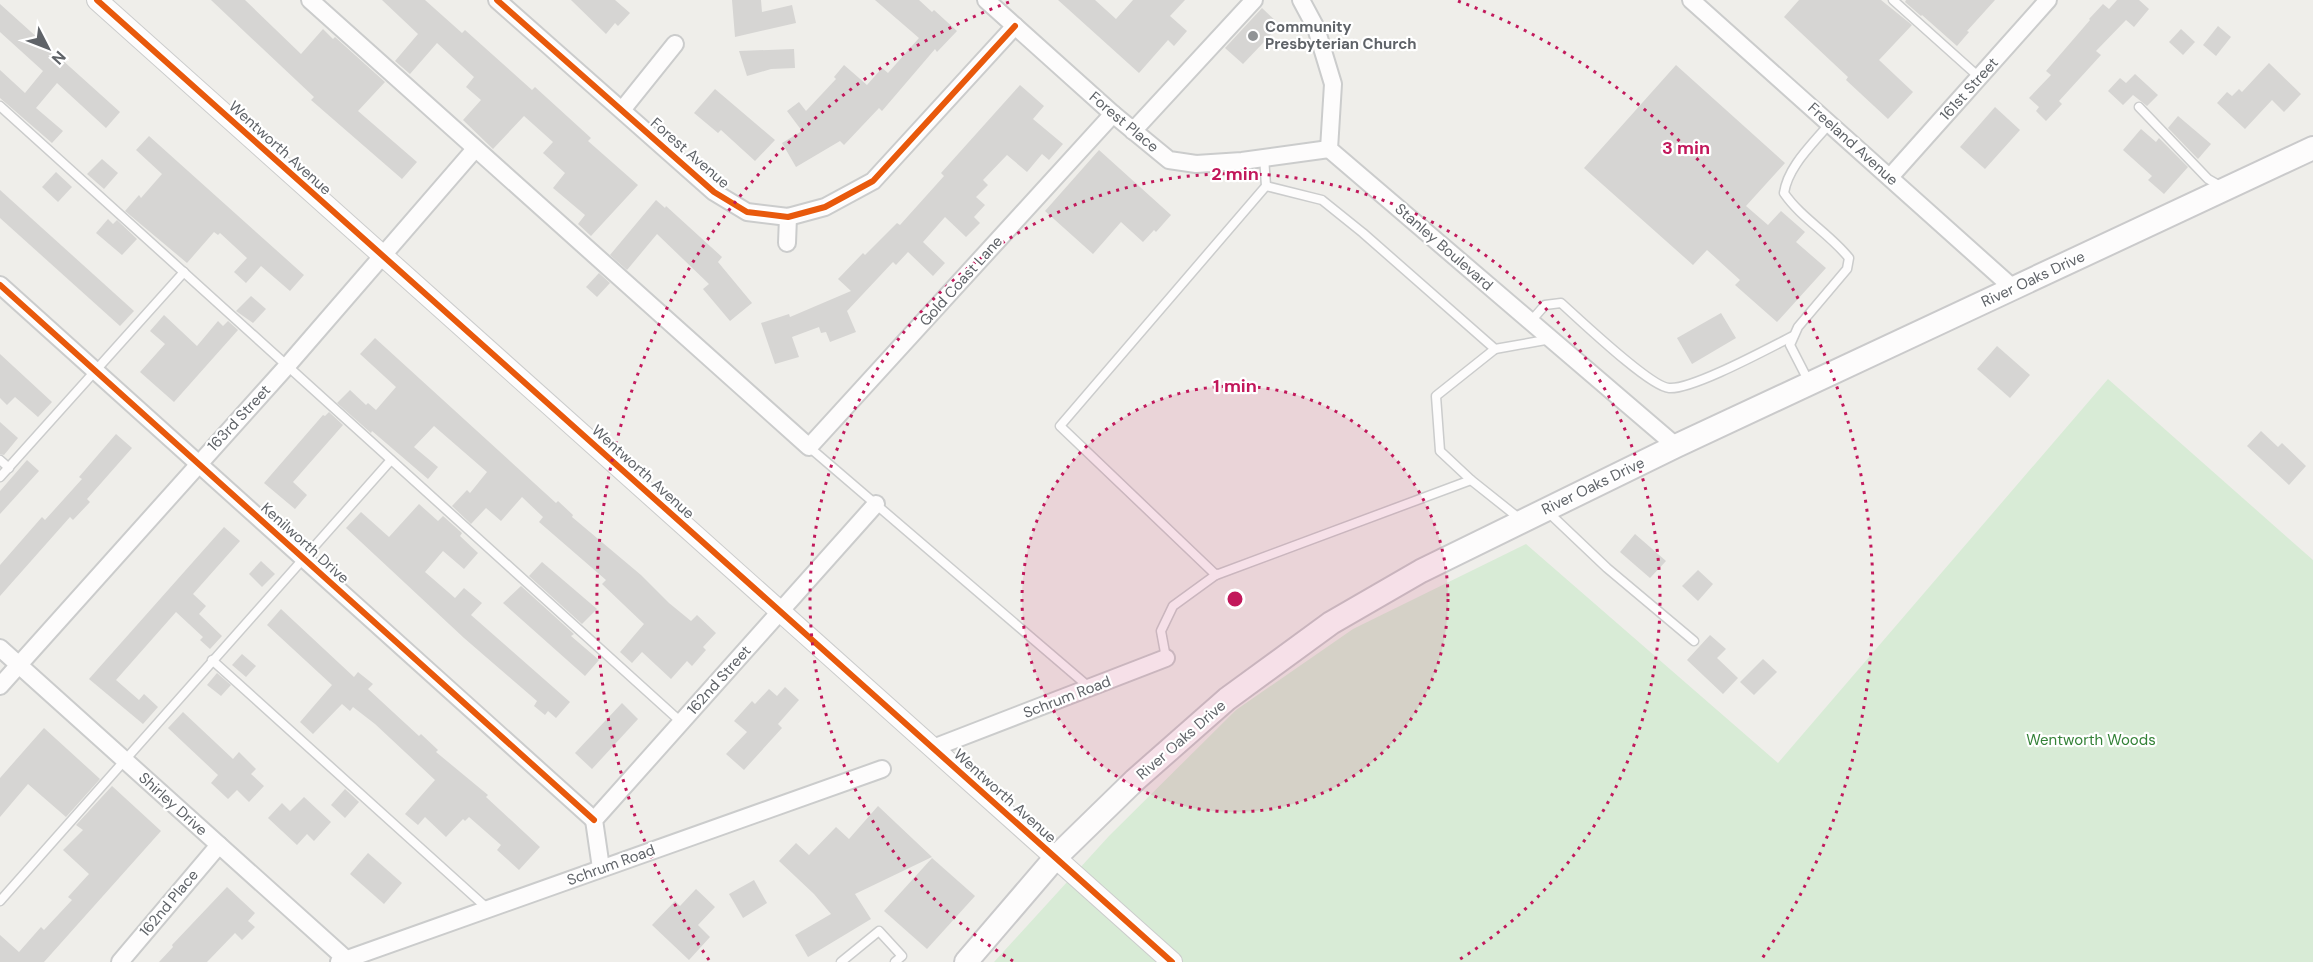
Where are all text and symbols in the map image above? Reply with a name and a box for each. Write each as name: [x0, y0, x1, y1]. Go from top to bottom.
place label: Community Presbyterian Church: [1265, 17, 1417, 54]
north arrow: [18, 18, 78, 78]
marker: Community Presbyterian Church: [1246, 29, 1260, 43]
text: N: [47, 46, 70, 69]
street label: 161st Street: [1935, 53, 2003, 125]
street label: Forest Place: [1085, 87, 1163, 157]
street label: Wentworth Avenue: [224, 96, 336, 200]
street label: Freeland Avenue: [1804, 98, 1902, 190]
street label: Forest Avenue: [646, 113, 734, 193]
text: 3 min: [1662, 136, 1710, 160]
text: 2 min: [1211, 162, 1259, 186]
street label: Stanley Boulevard: [1391, 199, 1497, 295]
street label: Gold Coast Lane: [915, 232, 1007, 330]
street label: River Oaks Drive: [1978, 246, 2088, 312]
text: 1 min: [1213, 374, 1257, 398]
street label: 163rd Street: [203, 380, 275, 456]
street label: Wentworth Avenue: [587, 420, 699, 524]
street label: River Oaks Drive: [1538, 452, 1648, 520]
street label: Kenilworth Drive: [257, 498, 353, 588]
centre of rings: [1225, 589, 1245, 609]
street label: 162nd Street: [683, 641, 756, 719]
street label: Schrum Road: [1020, 671, 1114, 723]
street label: River Oaks Drive: [1132, 696, 1230, 784]
park label: Wentworth Woods: [2026, 730, 2156, 750]
street label: Wentworth Avenue: [949, 744, 1061, 848]
street label: Shirley Drive: [134, 768, 212, 840]
street label: Schrum Road: [564, 840, 658, 890]
street label: 162nd Place: [135, 865, 203, 941]

